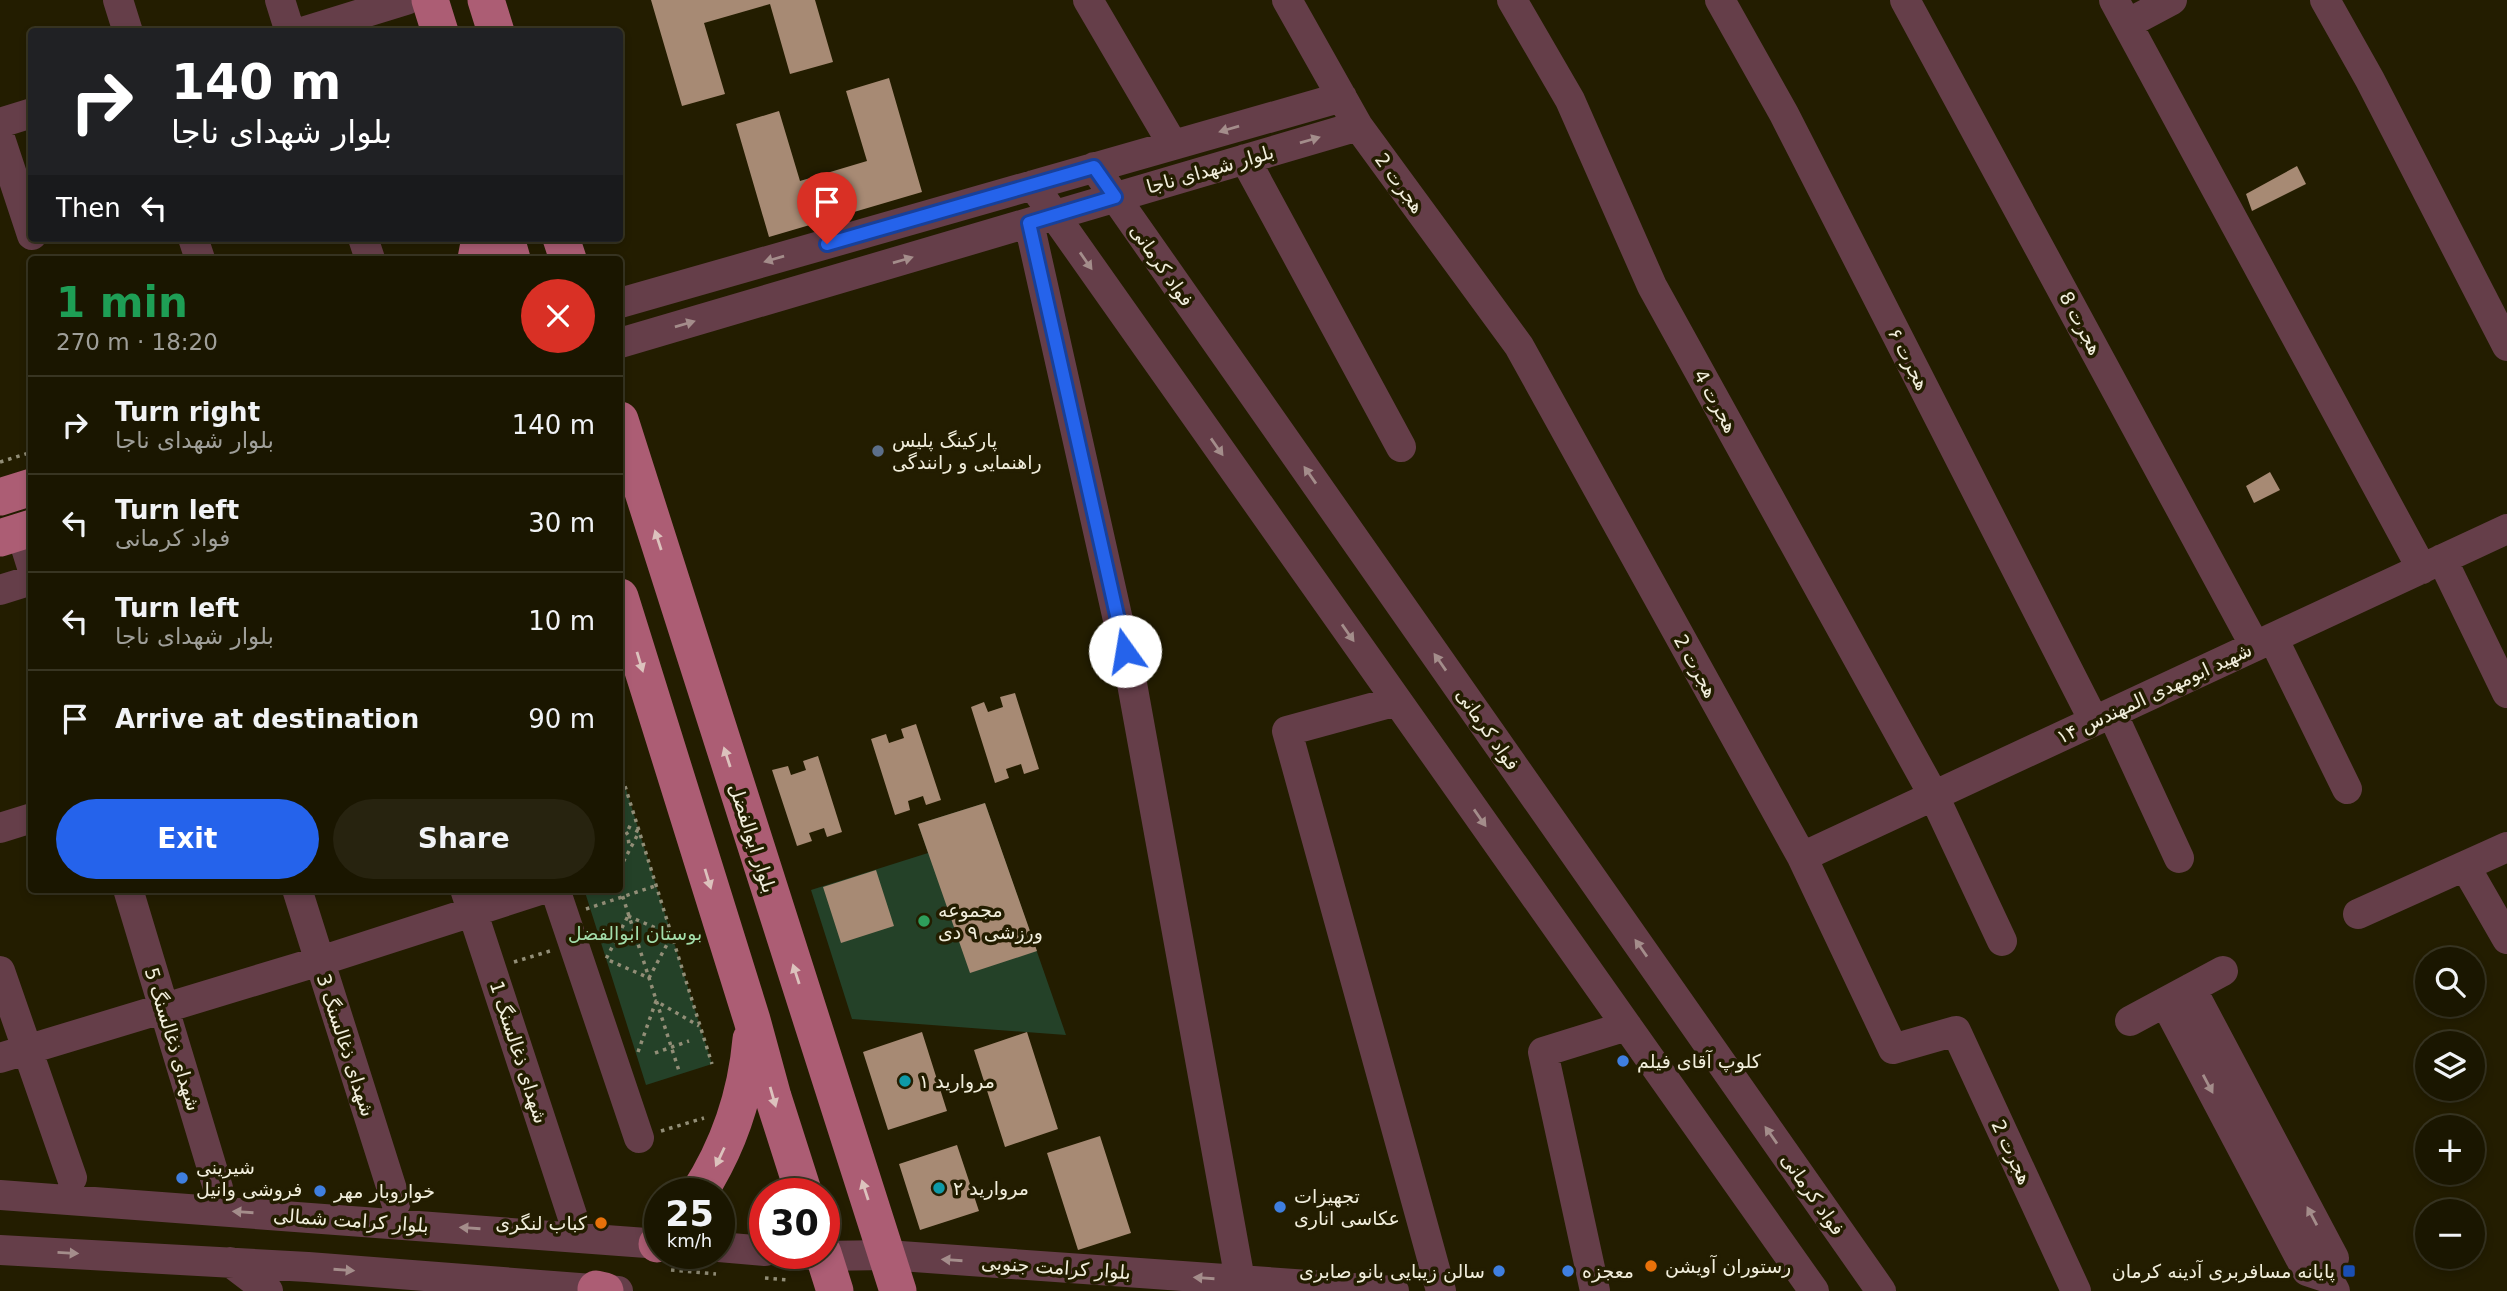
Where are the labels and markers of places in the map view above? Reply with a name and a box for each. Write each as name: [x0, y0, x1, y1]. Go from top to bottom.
pin: [797, 172, 857, 244]
place label: پارکینگ پلیس راهنمایی و رانندگی: [892, 429, 1042, 474]
marker: پارکینگ پلیس راهنمایی و رانندگی: [870, 443, 886, 459]
place label: مجموعه ورزشی ۹ دی: [938, 899, 1043, 944]
marker: مجموعه ورزشی ۹ دی: [916, 913, 932, 929]
place label: کلوپ آقای فیلم: [1637, 1049, 1762, 1073]
marker: کلوپ آقای فیلم: [1615, 1053, 1631, 1069]
place label: مروارید ۱: [919, 1070, 995, 1093]
marker: مروارید ۱: [897, 1073, 913, 1089]
place label: شیرینی فروشی وانیل: [196, 1156, 302, 1201]
marker: شیرینی فروشی وانیل: [174, 1170, 190, 1186]
place label: مروارید ۲: [953, 1177, 1029, 1200]
place label: خواروبار مهر: [333, 1180, 435, 1203]
marker: مروارید ۲: [931, 1180, 947, 1196]
marker: خواروبار مهر: [312, 1183, 328, 1199]
place label: تجهیزات عکاسی اناری: [1294, 1185, 1400, 1230]
marker: تجهیزات عکاسی اناری: [1272, 1199, 1288, 1215]
place label: کباب لنگری: [495, 1212, 588, 1235]
marker: کباب لنگری: [593, 1215, 609, 1231]
place label: رستوران آویشن: [1665, 1254, 1791, 1278]
marker: رستوران آویشن: [1643, 1258, 1659, 1274]
place label: پایانه مسافربری آدینه کرمان: [2112, 1259, 2335, 1283]
place label: سالن زیبایی بانو صابری: [1299, 1260, 1485, 1283]
place label: معجزه: [1582, 1260, 1634, 1283]
marker: سالن زیبایی بانو صابری: [1491, 1263, 1507, 1279]
marker: معجزه: [1560, 1263, 1576, 1279]
marker: پایانه مسافربری آدینه کرمان: [2341, 1263, 2357, 1279]

